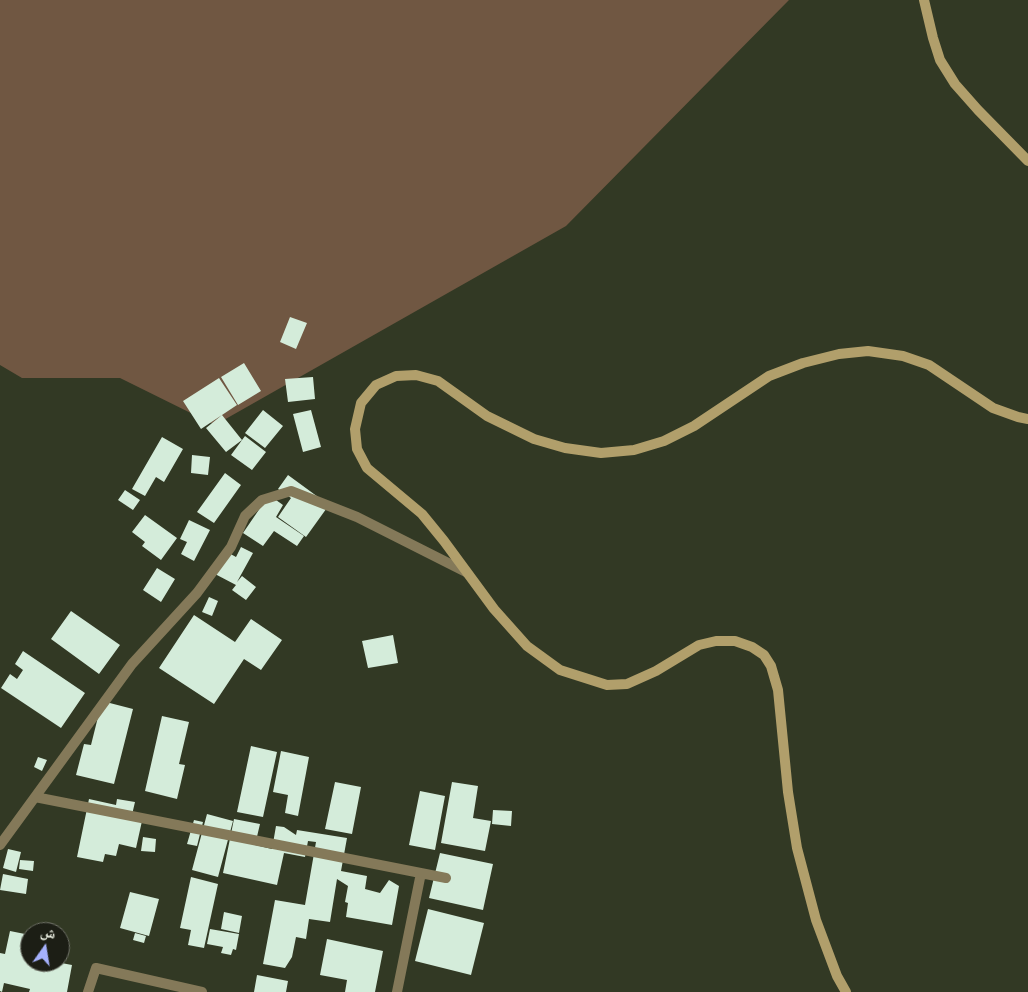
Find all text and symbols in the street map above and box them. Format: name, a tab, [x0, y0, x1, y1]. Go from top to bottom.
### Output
north arrow	[20, 922, 70, 972]
text: ش	[39, 922, 58, 944]

